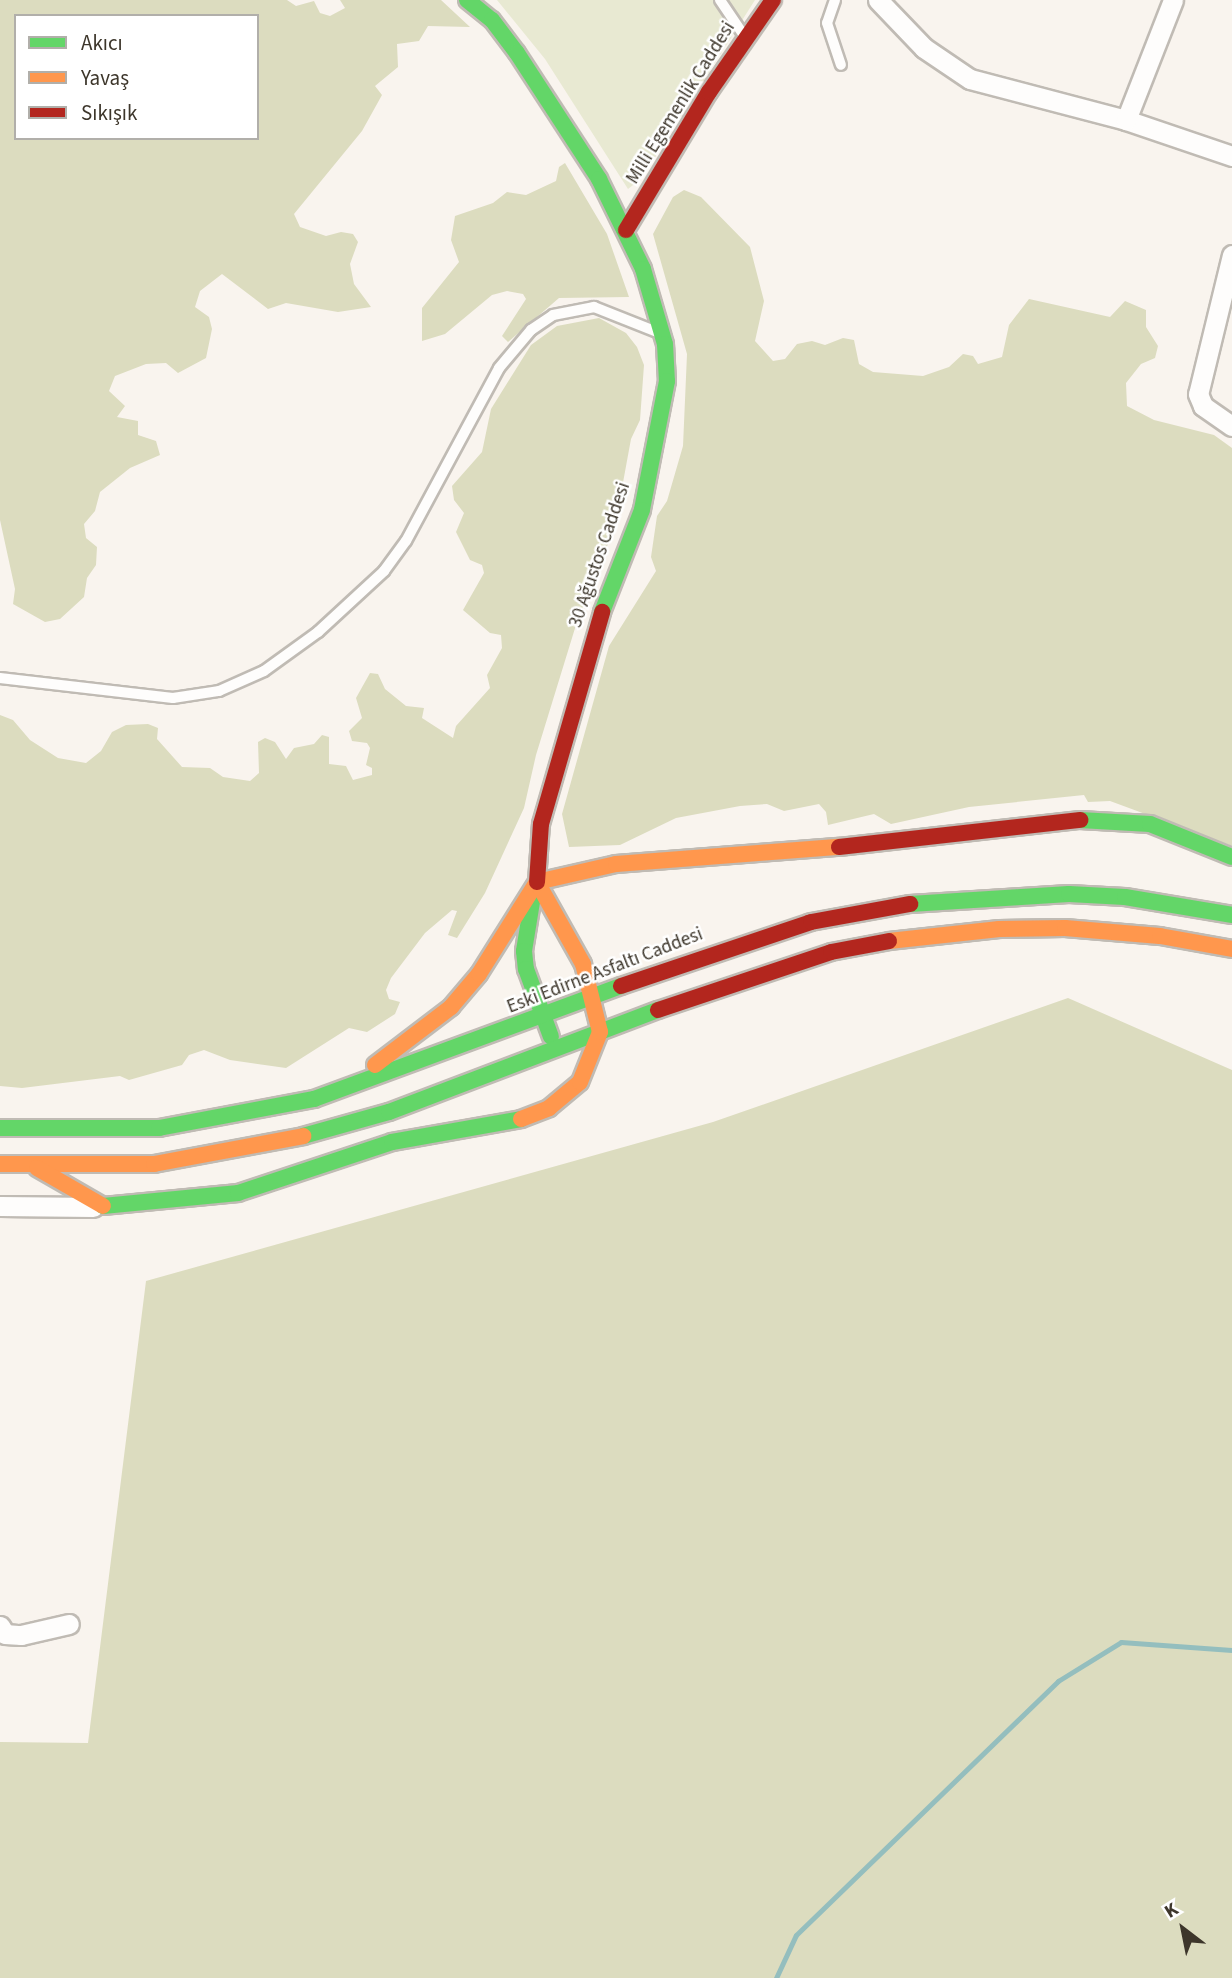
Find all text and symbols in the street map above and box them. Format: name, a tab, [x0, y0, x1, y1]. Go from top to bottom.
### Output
legend	[14, 14, 259, 140]
street label: Milli Egemenlik Caddesi	[622, 18, 740, 188]
text: Akıcı	[81, 28, 123, 58]
text: Yavaş	[81, 63, 129, 93]
text: Sıkışık	[81, 98, 137, 128]
street label: 30 Ağustos Caddesi	[564, 479, 636, 631]
street label: Eski Edirne Asfaltı Caddesi	[504, 923, 706, 1019]
north arrow	[1148, 1894, 1218, 1964]
text: K	[1159, 1896, 1184, 1925]

